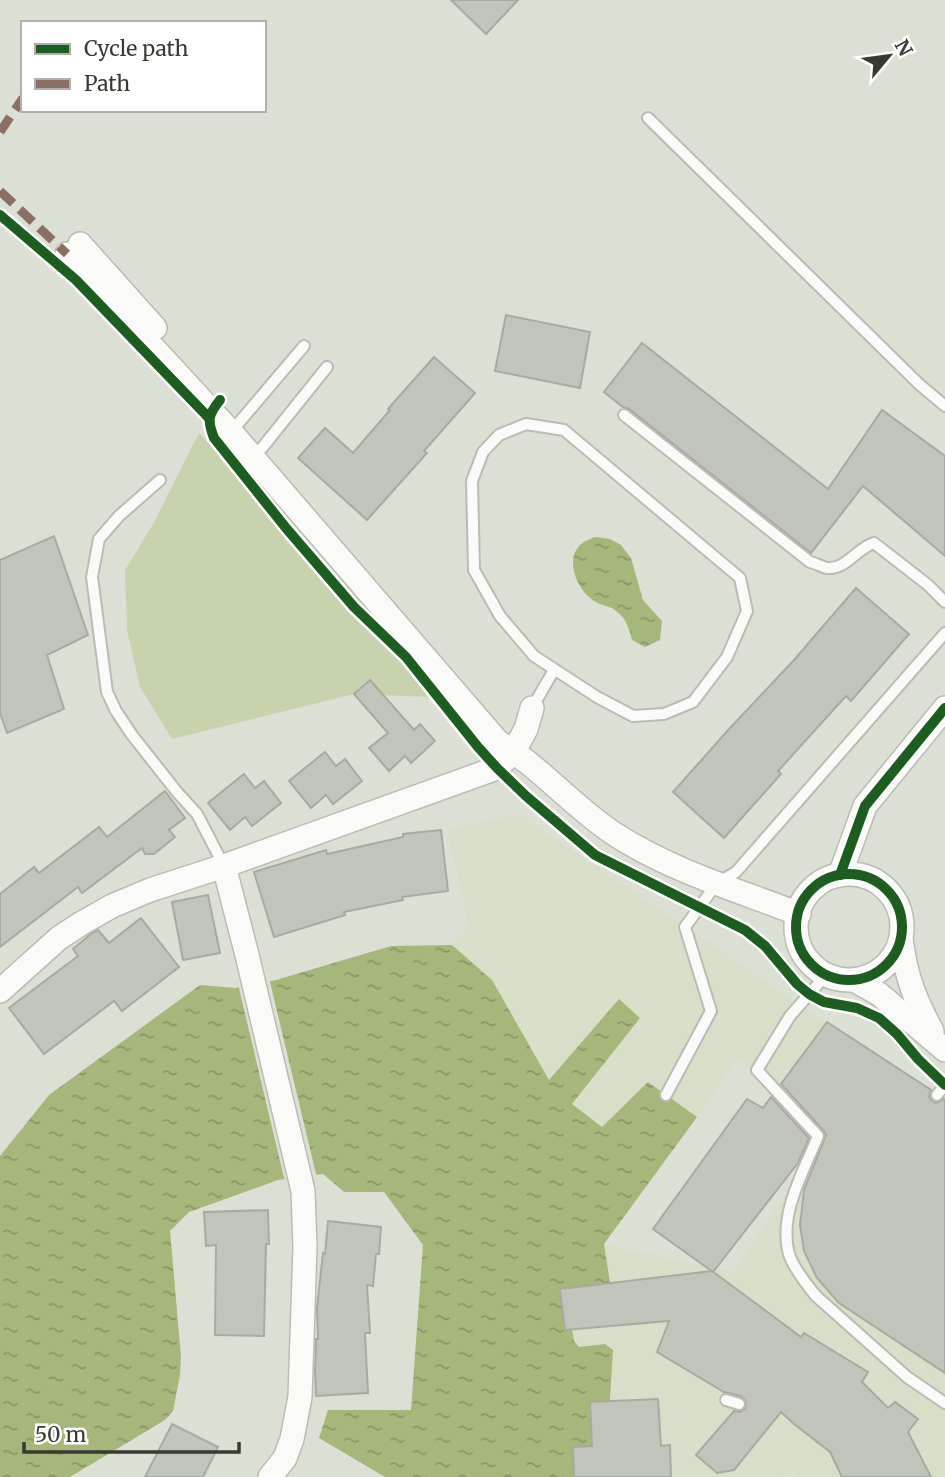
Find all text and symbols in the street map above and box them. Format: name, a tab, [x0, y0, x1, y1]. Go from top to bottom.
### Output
legend	[21, 21, 266, 112]
north arrow	[854, 21, 924, 91]
text: Cycle path	[84, 35, 188, 62]
text: N	[890, 35, 918, 60]
text: Path	[84, 70, 130, 97]
scale bar	[24, 1410, 240, 1454]
text: 50 m	[35, 1421, 86, 1448]

